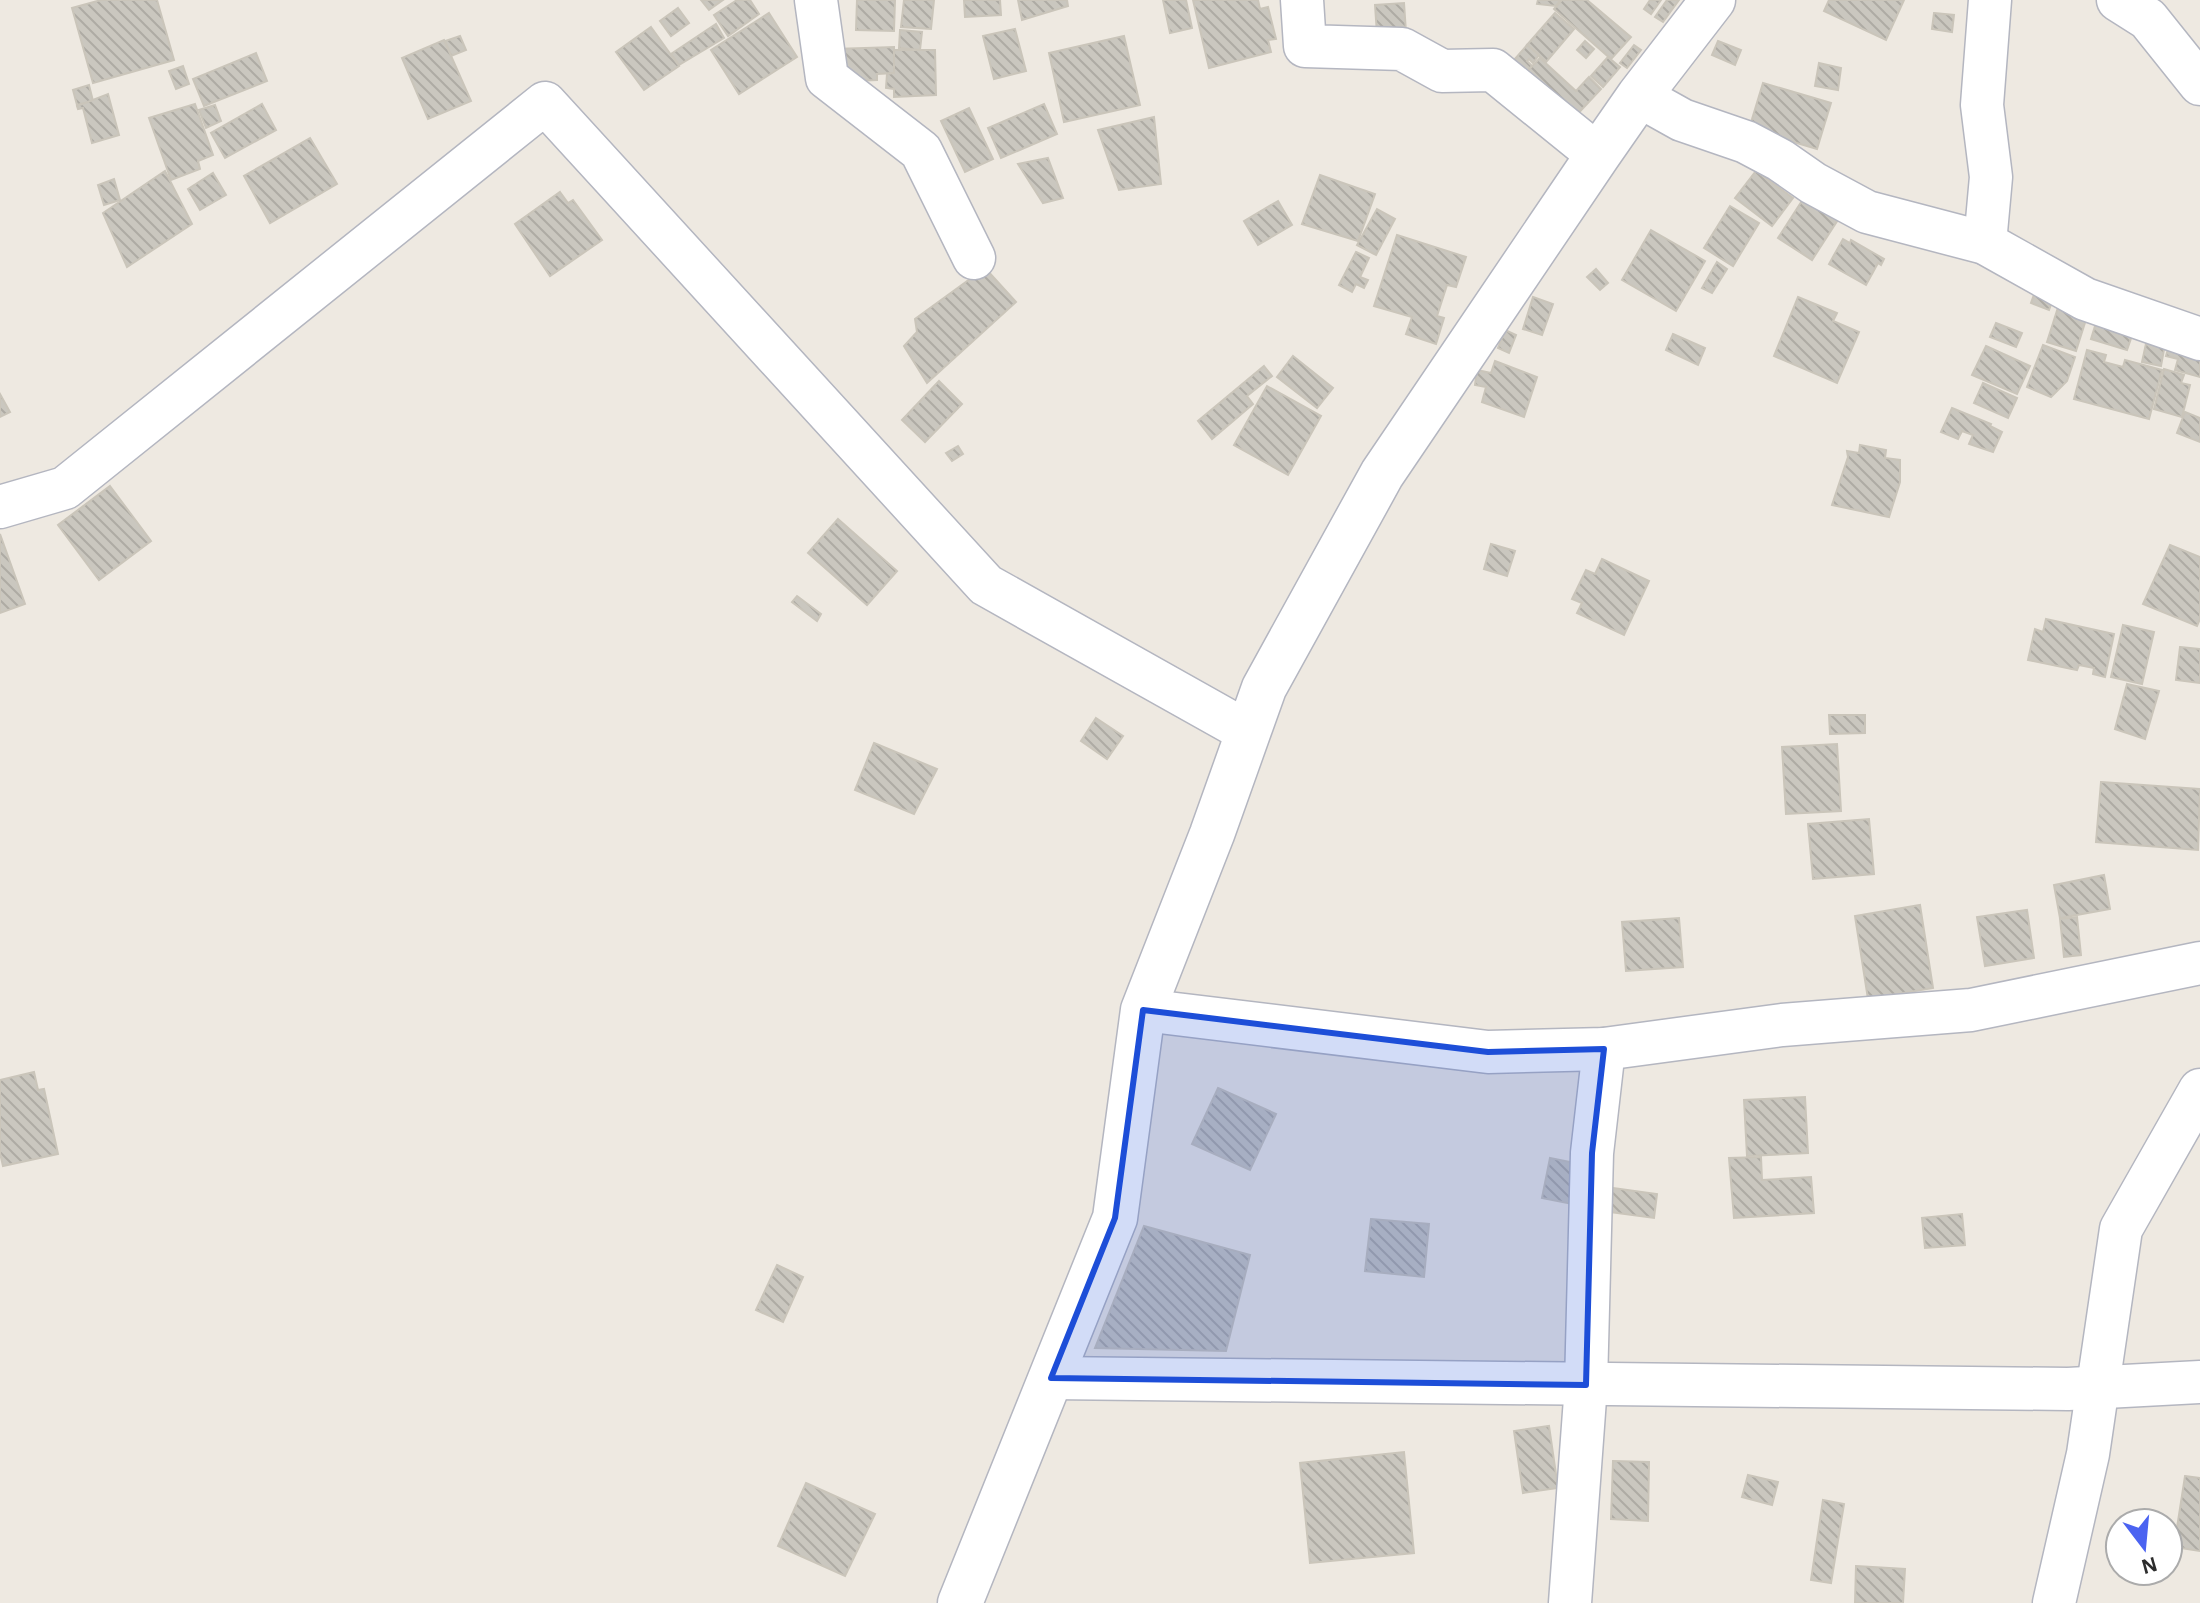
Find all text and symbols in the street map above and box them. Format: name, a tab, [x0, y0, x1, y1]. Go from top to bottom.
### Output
north arrow	[2104, 1507, 2184, 1587]
text: N	[2139, 1553, 2160, 1578]

